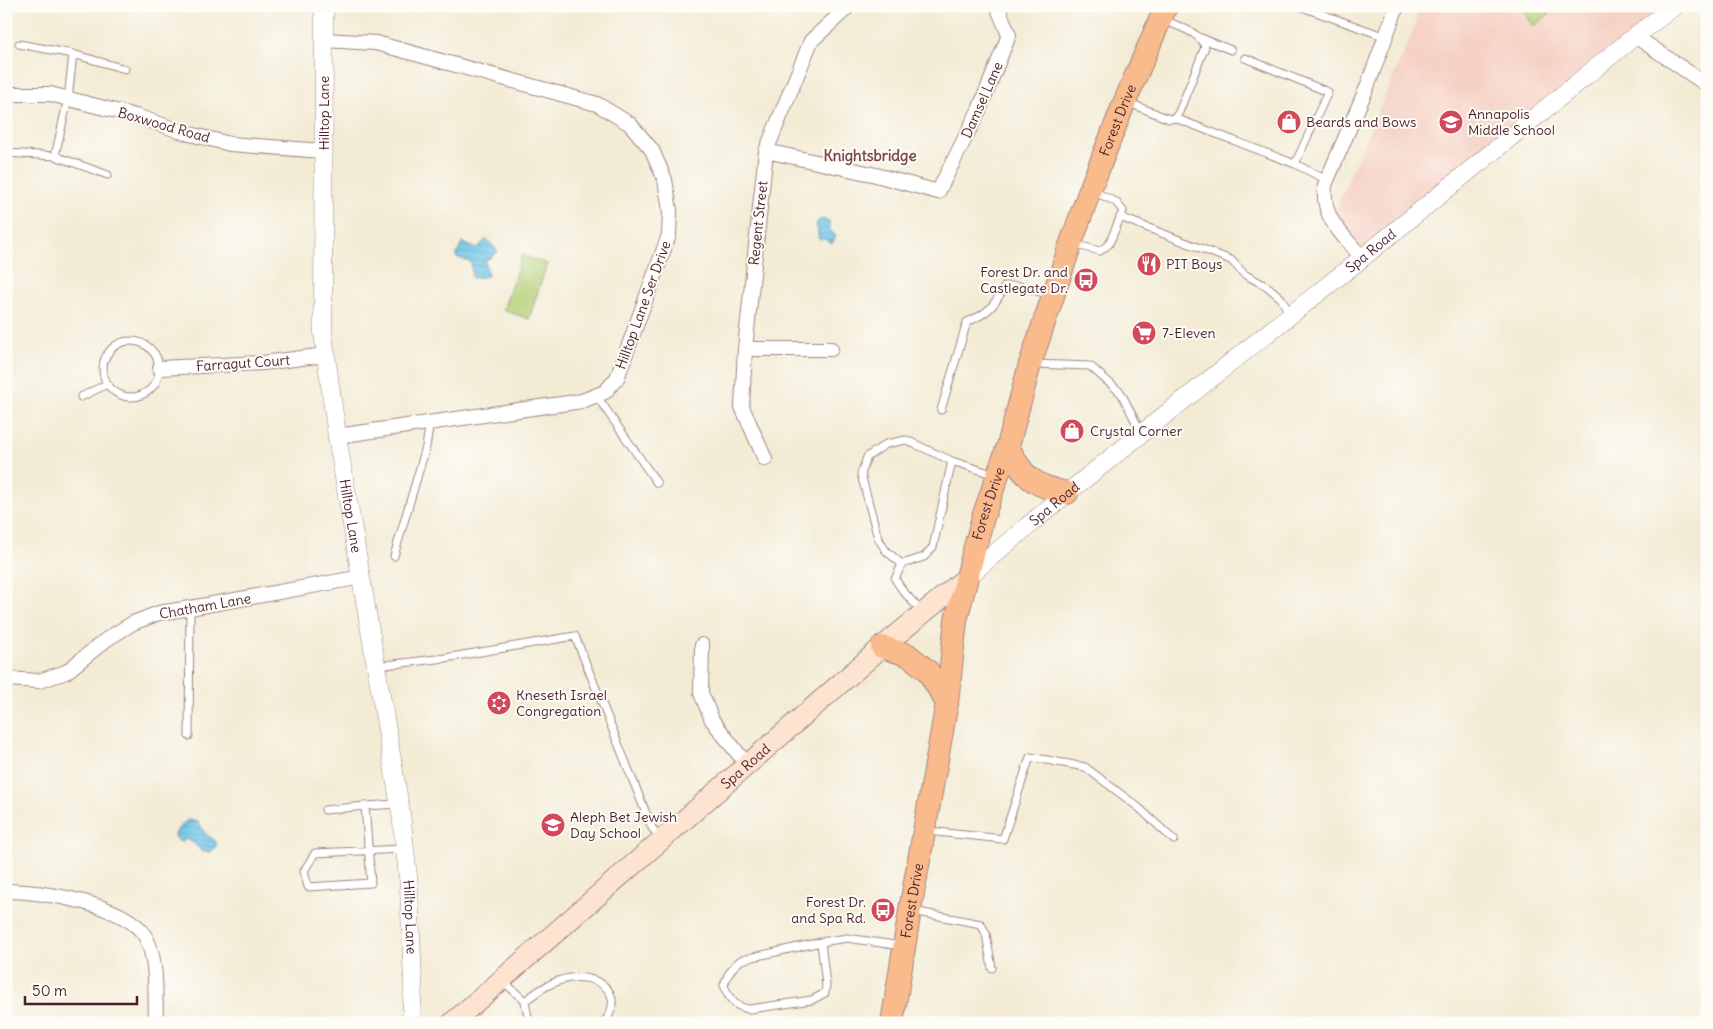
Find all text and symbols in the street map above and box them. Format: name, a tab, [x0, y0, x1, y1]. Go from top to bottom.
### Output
street label: Damsel Lane	[957, 59, 1007, 141]
street label: Hilltop Lane	[315, 76, 333, 150]
street label: Forest Drive	[1095, 82, 1140, 159]
street label: Boxwood Road	[116, 103, 212, 147]
place label: Annapolis Middle School	[1468, 105, 1555, 139]
shop icon: Beards and Bows	[1276, 109, 1302, 135]
school or university icon: Annapolis Middle School	[1438, 109, 1464, 135]
place label: Beards and Bows	[1306, 113, 1416, 131]
district label: Knightsbridge	[823, 146, 917, 166]
street label: Regent Street	[745, 180, 771, 266]
street label: Spa Road	[1342, 225, 1400, 277]
street label: Hilltop Lane Ser Drive	[611, 238, 675, 372]
restaurant icon: PIT Boys	[1136, 251, 1162, 277]
place label: PIT Boys	[1166, 255, 1222, 273]
place label: Forest Dr. and Castlegate Dr.	[980, 263, 1068, 297]
bus stop icon: Forest Dr. and Castlegate Dr.	[1073, 267, 1099, 293]
supermarket icon: 7-Eleven	[1131, 320, 1157, 346]
place label: 7-Eleven	[1162, 324, 1216, 342]
street label: Farragut Court	[195, 351, 291, 375]
shop icon: Crystal Corner	[1059, 418, 1085, 444]
place label: Crystal Corner	[1090, 422, 1183, 440]
street label: Forest Drive	[968, 465, 1009, 542]
street label: Hilltop Lane	[335, 478, 366, 554]
street label: Spa Road	[1026, 478, 1083, 530]
street label: Chatham Lane	[158, 589, 252, 623]
place label: Kneseth Israel Congregation	[516, 686, 607, 720]
synagogue icon: Kneseth Israel Congregation	[486, 690, 512, 716]
street label: Spa Road	[717, 740, 774, 793]
place label: Aleph Bet Jewish Day School	[570, 808, 677, 842]
school or university icon: Aleph Bet Jewish Day School	[540, 812, 566, 838]
street label: Forest Drive	[897, 862, 927, 939]
street label: Hilltop Lane	[399, 879, 421, 955]
place label: Forest Dr. and Spa Rd.	[791, 893, 866, 927]
bus stop icon: Forest Dr. and Spa Rd.	[870, 897, 896, 923]
scale bar	[25, 974, 138, 1006]
text: 50 m	[32, 981, 67, 1000]

